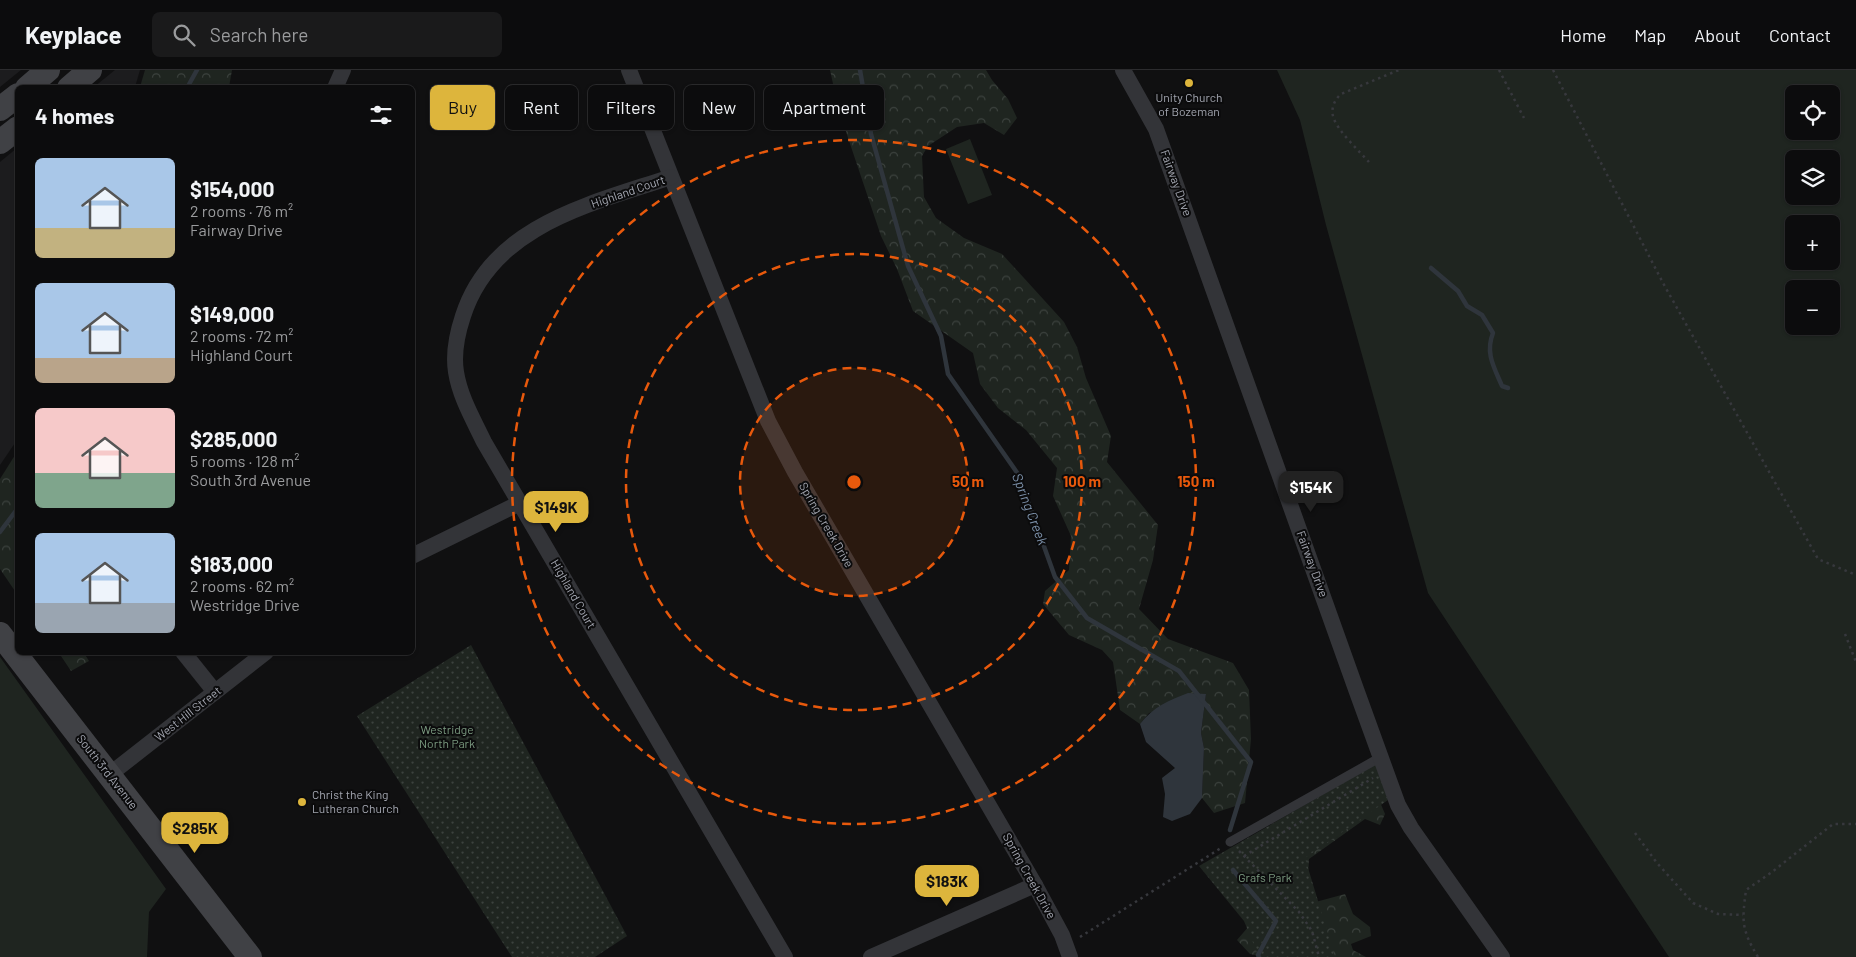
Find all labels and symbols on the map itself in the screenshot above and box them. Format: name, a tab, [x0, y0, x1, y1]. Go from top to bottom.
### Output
marker: Unity Church of Bozeman	[1183, 77, 1195, 89]
place label: Unity Church of Bozeman	[1156, 90, 1222, 118]
street label: Fairway Drive	[1158, 148, 1195, 218]
street label: Highland Court	[589, 172, 666, 210]
pin: $154K	[1276, 470, 1346, 513]
water label: Spring Creek	[1009, 471, 1052, 547]
text: 50 m	[952, 472, 984, 490]
text: 100 m	[1063, 472, 1101, 490]
text: 150 m	[1177, 472, 1215, 490]
centre of rings	[845, 473, 863, 491]
street label: Spring Creek Drive	[797, 479, 857, 570]
pin: $149K	[521, 490, 591, 533]
street label: Fairway Drive	[1294, 529, 1331, 599]
street label: Highland Court	[549, 557, 599, 630]
street label: West Hill Street	[151, 683, 223, 743]
park label: Westridge North Park	[419, 722, 475, 750]
street label: South 3rd Avenue	[74, 731, 141, 811]
place label: Christ the King Lutheran Church	[312, 787, 399, 815]
marker: Christ the King Lutheran Church	[296, 796, 308, 808]
pin: $285K	[160, 812, 230, 854]
street label: Spring Creek Drive	[1001, 830, 1059, 921]
pin: $183K	[912, 864, 982, 907]
park label: Grafs Park	[1238, 870, 1292, 884]

